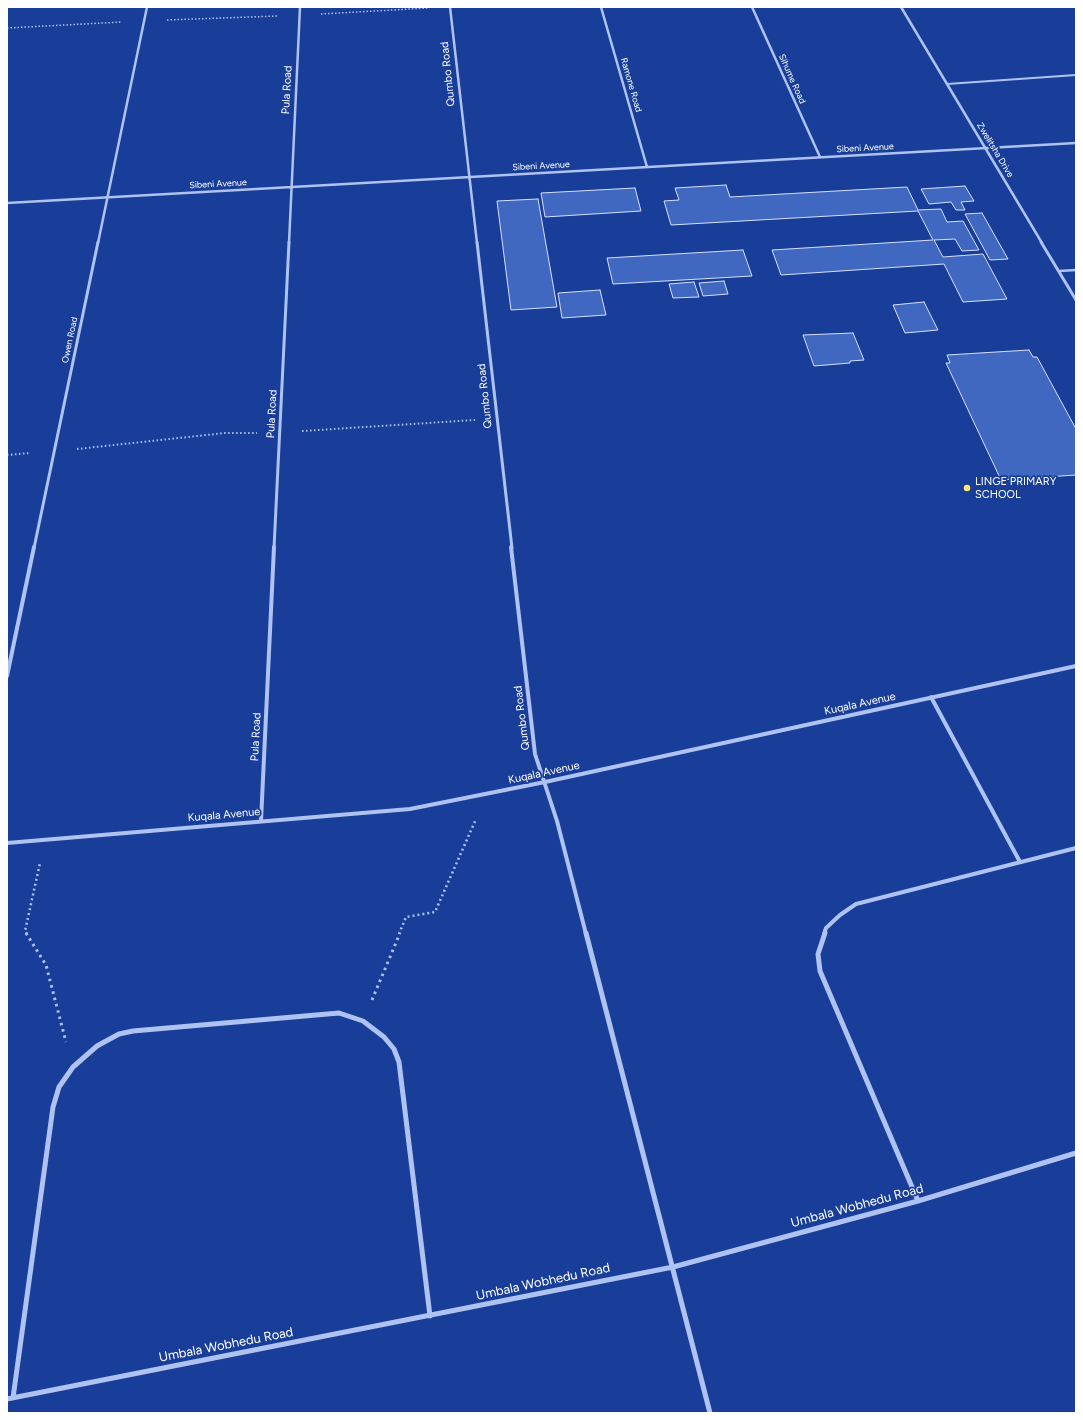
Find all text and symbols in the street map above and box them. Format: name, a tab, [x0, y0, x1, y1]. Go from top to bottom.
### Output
street label: Qumbo Road	[438, 41, 458, 107]
street label: Sihume Road	[776, 53, 808, 105]
street label: Ramone Road	[618, 57, 644, 113]
street label: Pula Road	[279, 65, 295, 115]
street label: Zwelitsha Drive	[974, 121, 1016, 179]
street label: Sibeni Avenue	[836, 141, 894, 155]
street label: Sibeni Avenue	[512, 159, 570, 173]
street label: Sibeni Avenue	[189, 177, 247, 191]
street label: Owen Road	[60, 316, 80, 364]
street label: Qumbo Road	[475, 363, 495, 429]
street label: Pula Road	[264, 389, 280, 439]
place label: LINGE PRIMARY SCHOOL	[975, 475, 1056, 501]
marker: LINGE PRIMARY SCHOOL	[962, 483, 972, 493]
street label: Qumbo Road	[511, 685, 533, 751]
street label: Kuqala Avenue	[823, 690, 897, 718]
street label: Pula Road	[248, 712, 264, 762]
street label: Kuqala Avenue	[507, 759, 581, 787]
street label: Kuqala Avenue	[187, 805, 261, 825]
street label: Umbala Wobhedu Road	[789, 1181, 925, 1231]
street label: Umbala Wobhedu Road	[475, 1260, 611, 1304]
street label: Umbala Wobhedu Road	[157, 1324, 295, 1366]

